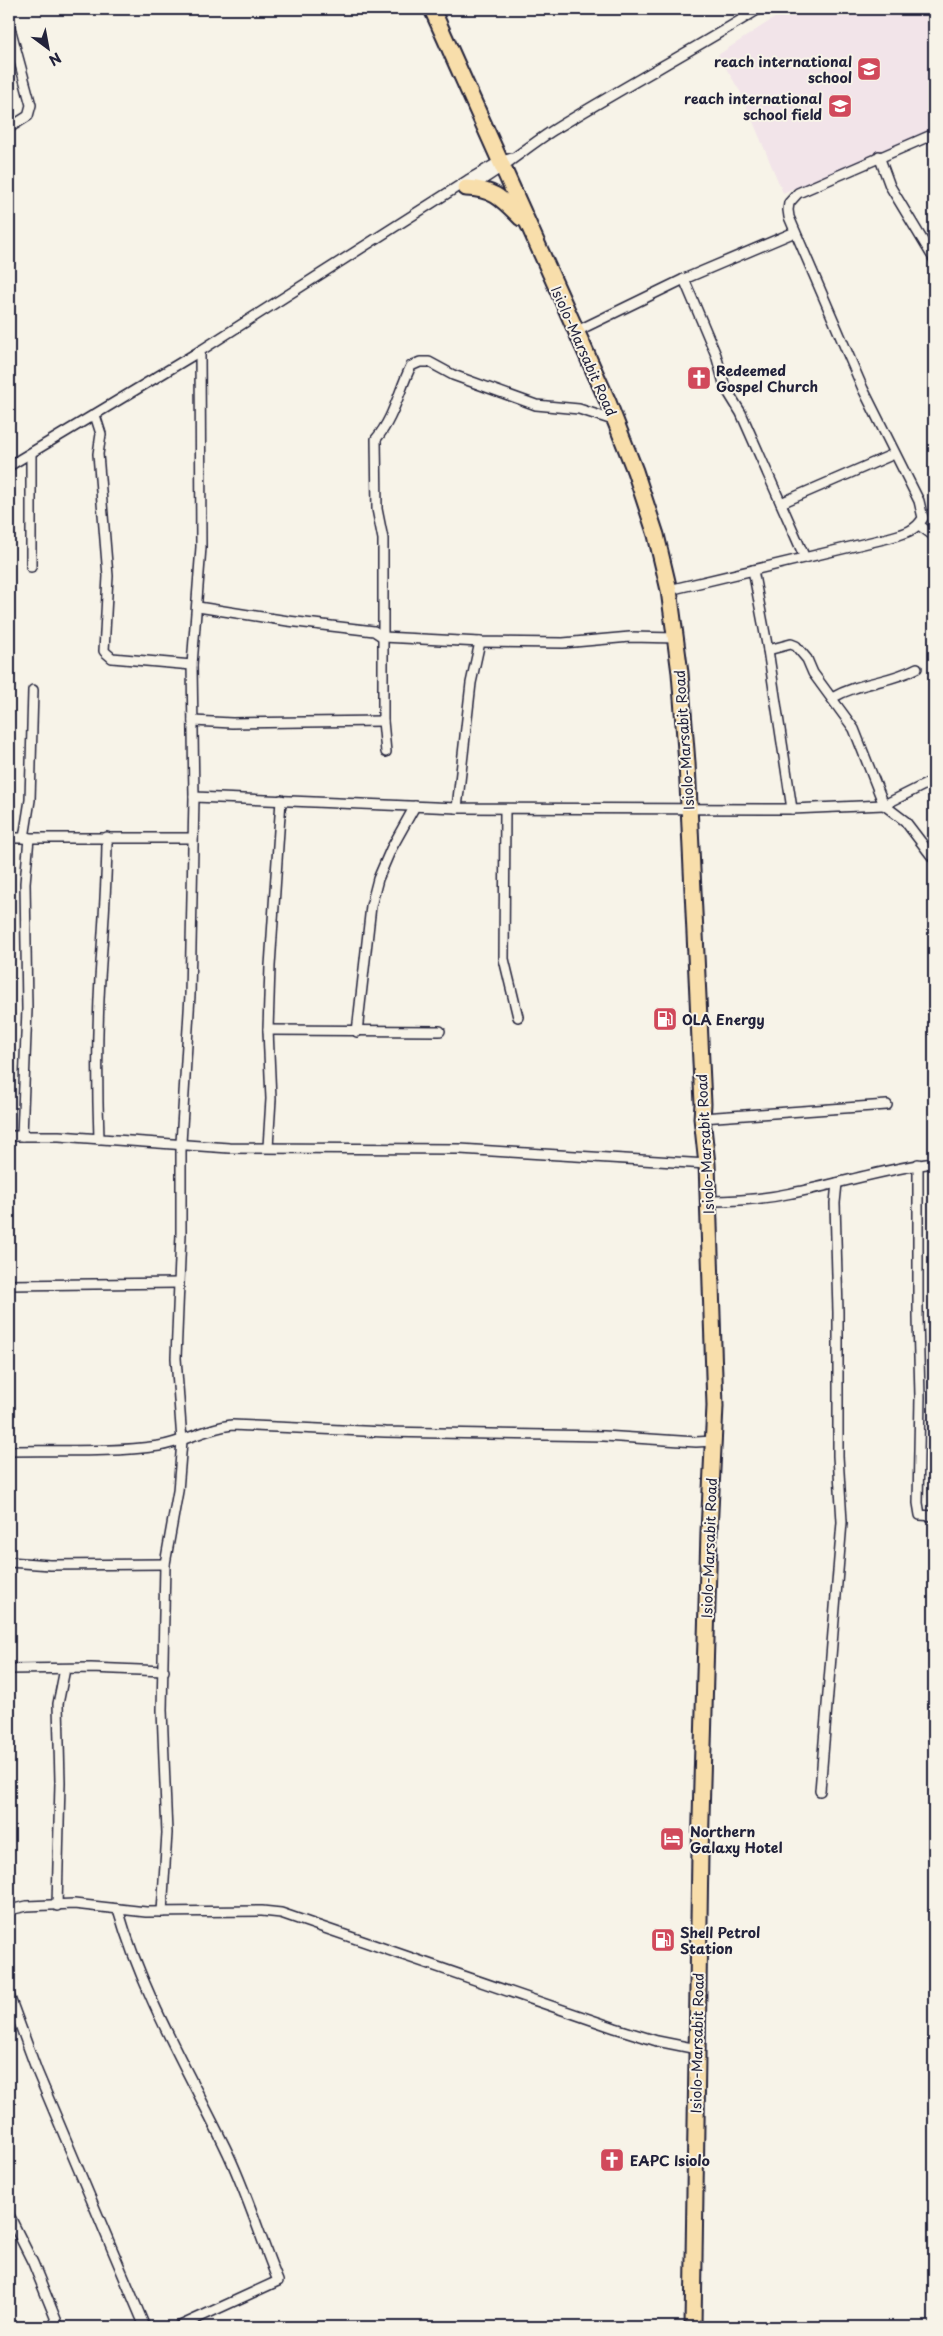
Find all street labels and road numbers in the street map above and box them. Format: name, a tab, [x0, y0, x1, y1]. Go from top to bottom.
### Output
street label: Isiolo-Marsabit Road	[546, 282, 622, 420]
street label: Isiolo-Marsabit Road	[669, 669, 699, 811]
street label: Isiolo-Marsabit Road	[691, 1073, 719, 1215]
street label: Isiolo-Marsabit Road	[696, 1477, 722, 1619]
street label: Isiolo-Marsabit Road	[685, 1973, 709, 2113]

